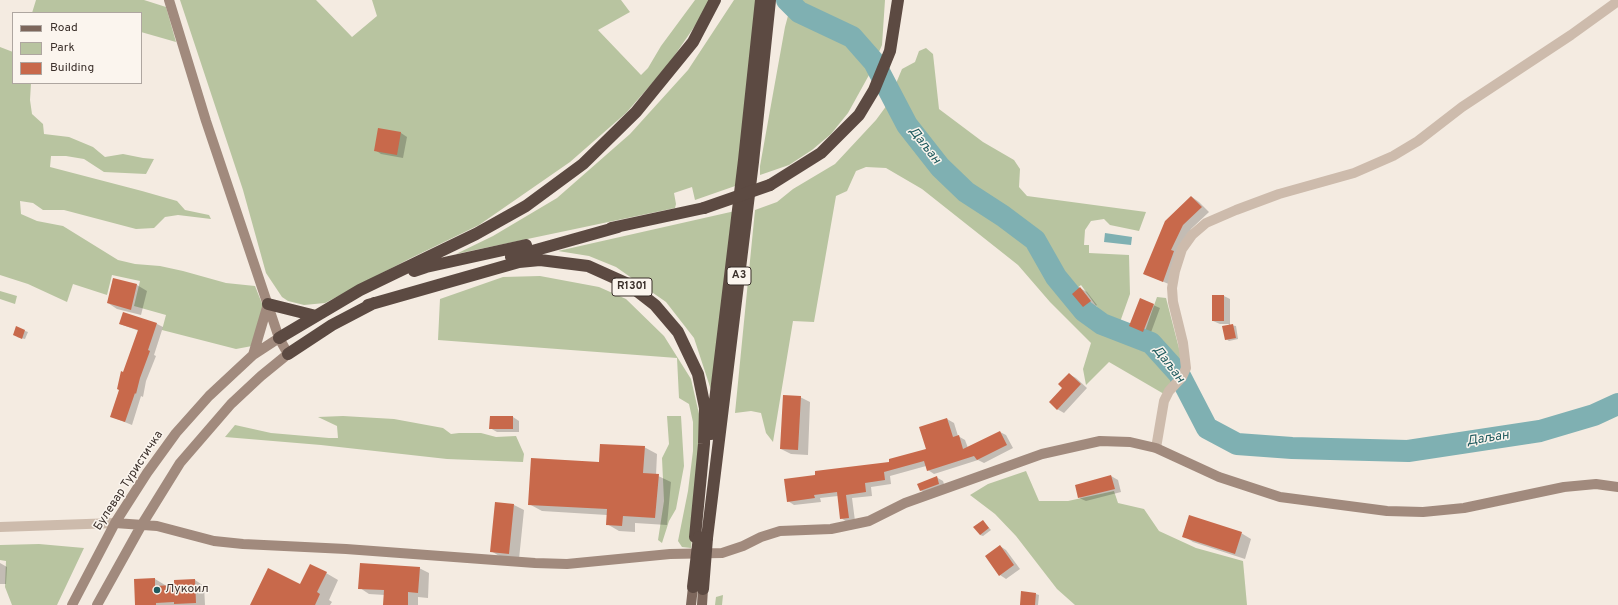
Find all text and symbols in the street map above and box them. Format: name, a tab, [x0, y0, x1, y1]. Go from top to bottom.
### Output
legend	[12, 12, 142, 84]
text: Road	[50, 20, 78, 36]
text: Park	[50, 40, 75, 56]
text: Building	[50, 60, 94, 76]
water label: Даљан	[905, 124, 943, 168]
road number: A3	[727, 267, 751, 285]
road number: R1301	[612, 278, 652, 296]
water label: Даљан	[1149, 343, 1187, 387]
street label: Булевар Туристичка	[91, 428, 167, 534]
water label: Даљан	[1466, 428, 1510, 450]
place label: Лукоил	[165, 583, 209, 597]
marker: Лукоил	[152, 585, 162, 595]

